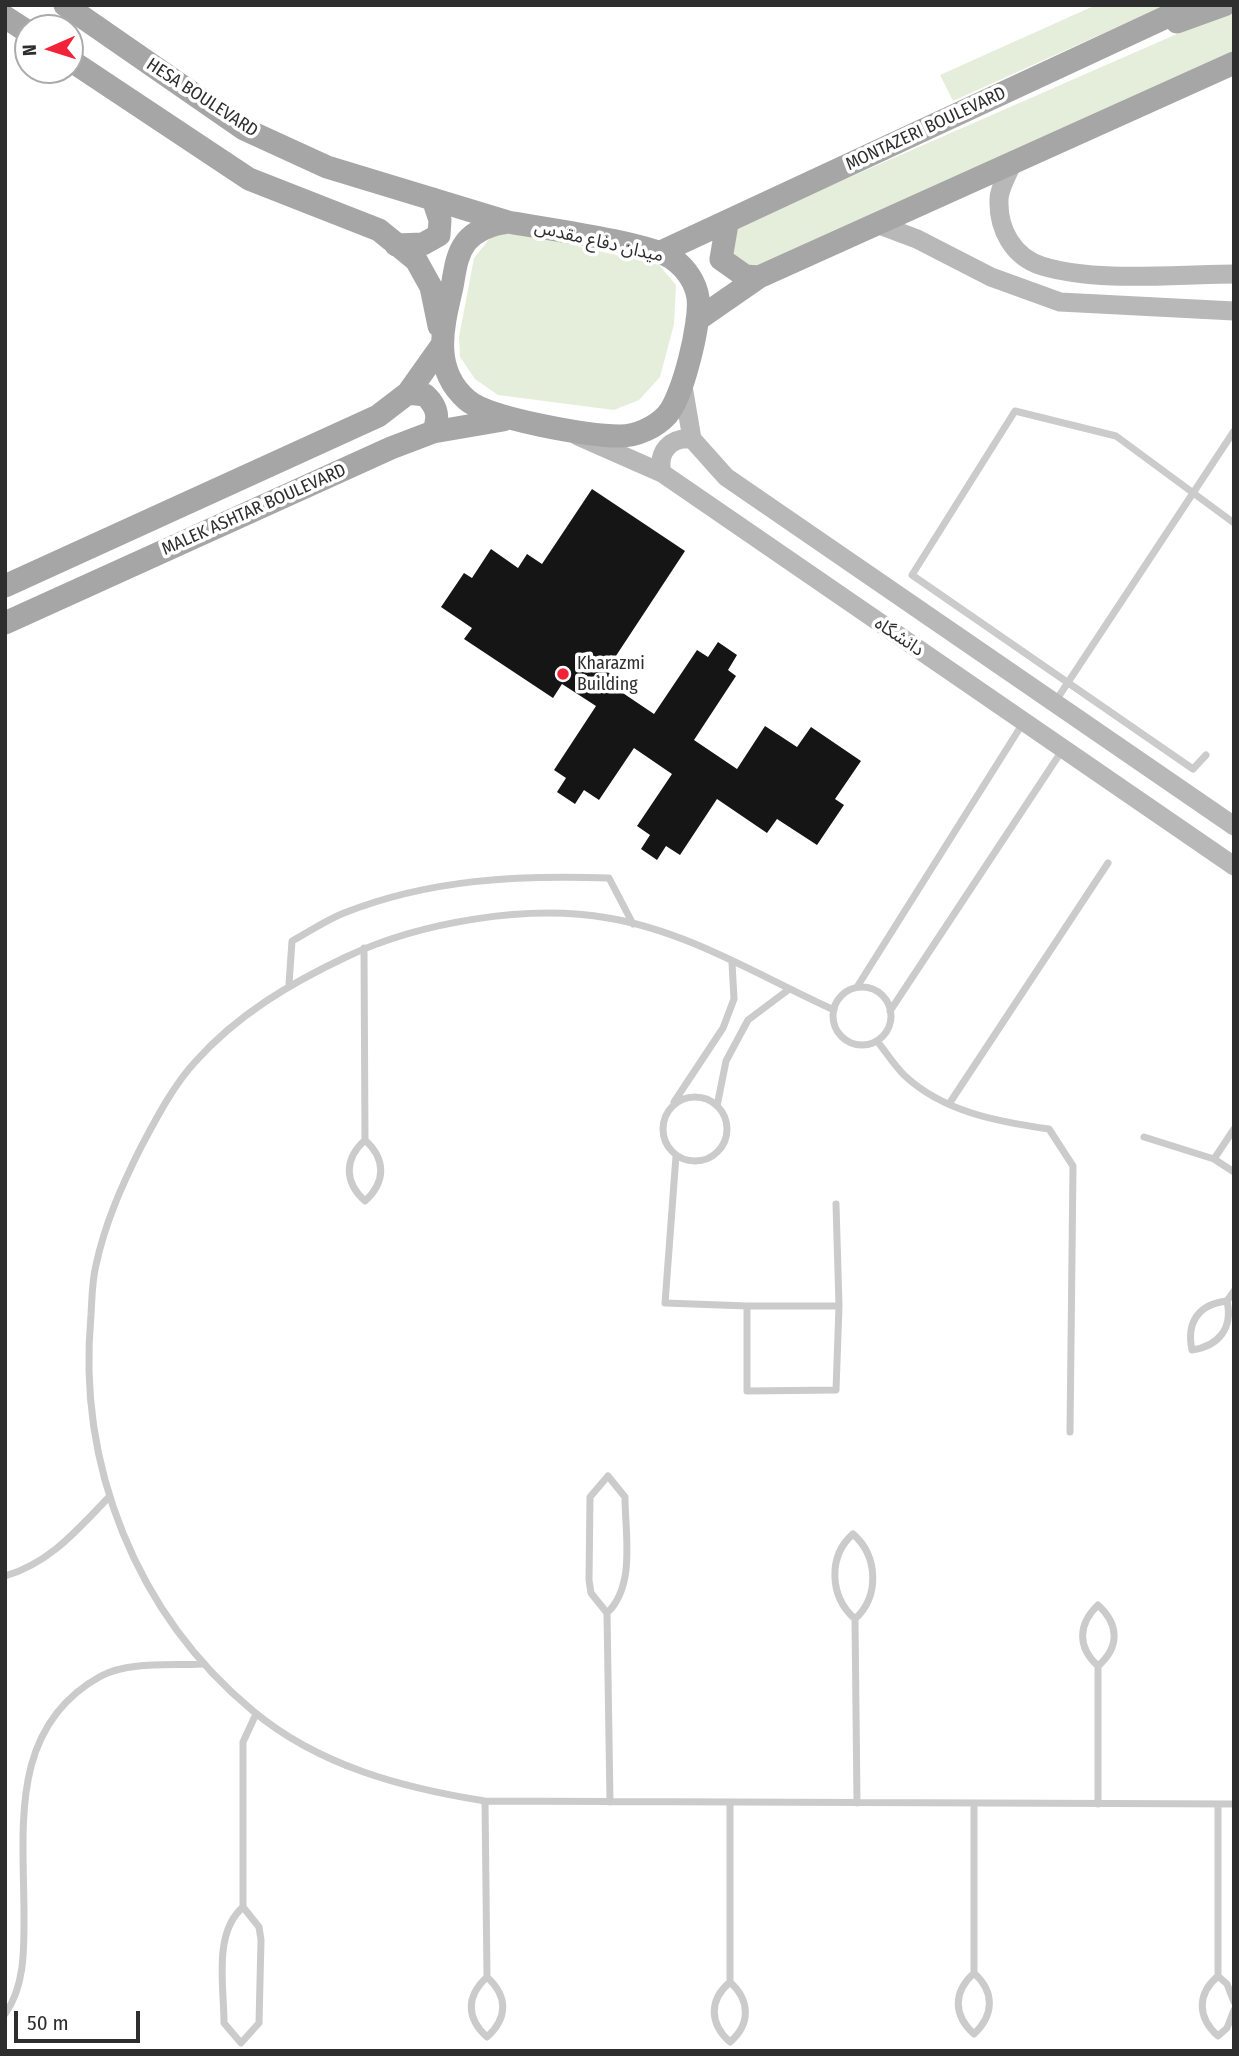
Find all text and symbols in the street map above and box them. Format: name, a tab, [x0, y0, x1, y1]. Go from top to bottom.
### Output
north arrow	[14, 14, 84, 84]
text: N	[18, 44, 41, 56]
street label: HESA BOULEVARD	[142, 54, 262, 142]
street label: MONTAZERI BOULEVARD	[842, 82, 1010, 176]
street label: میدان دفاع مقدس	[533, 217, 665, 267]
street label: MALEK ASHTAR BOULEVARD	[158, 460, 350, 560]
street label: دانشگاه	[870, 613, 928, 661]
place label: Kharazmi Building	[577, 653, 645, 696]
marker: Kharazmi Building	[555, 666, 571, 682]
scale bar	[18, 1996, 144, 2040]
text: 50 m	[27, 2010, 69, 2036]

